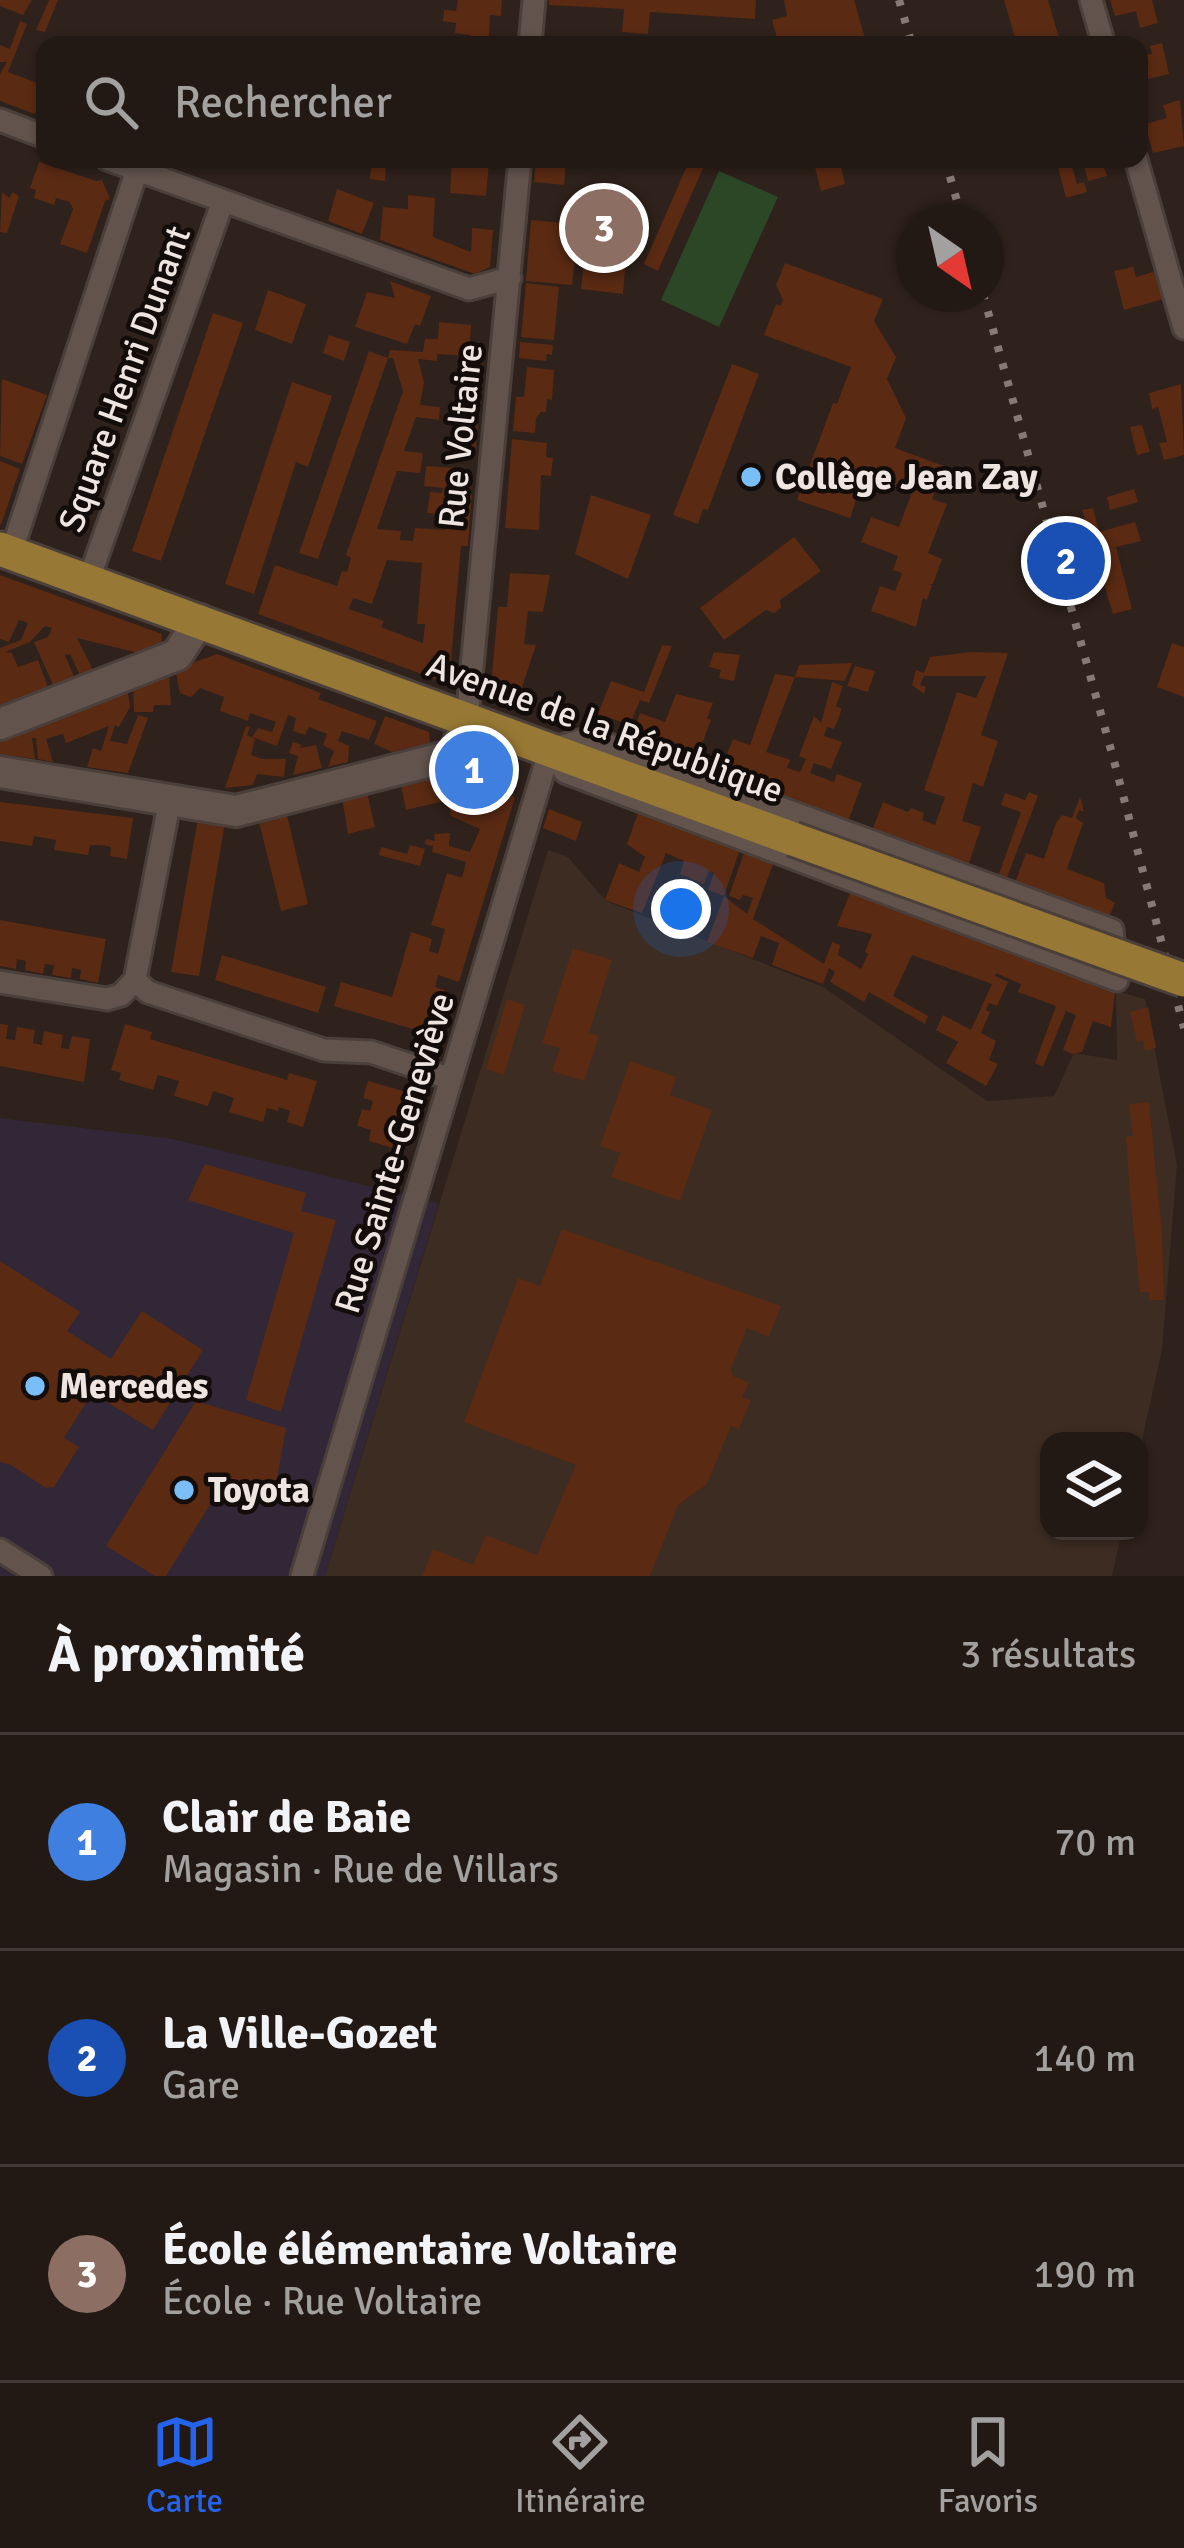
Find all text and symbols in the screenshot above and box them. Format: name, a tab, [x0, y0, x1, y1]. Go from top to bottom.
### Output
search box	[36, 36, 1148, 168]
icon: search	[78, 69, 144, 135]
text: Rechercher	[174, 75, 392, 130]
pin: 3	[565, 183, 643, 273]
north arrow	[896, 204, 1004, 312]
street label: Square Henri Dunant	[49, 220, 201, 538]
street label: Rue Voltaire	[429, 342, 493, 530]
place label: Collège Jean Zay	[775, 455, 1038, 500]
marker: Collège Jean Zay	[738, 464, 764, 490]
pin: 2	[1027, 516, 1105, 606]
street label: Avenue de la République	[421, 643, 789, 813]
pin: 1	[435, 725, 513, 815]
your location	[651, 879, 711, 939]
street label: Rue Sainte-Geneviève	[325, 987, 465, 1319]
place label: Mercedes	[59, 1364, 209, 1409]
marker: Mercedes	[22, 1373, 48, 1399]
map controls	[1040, 1432, 1148, 1540]
button: layers	[1040, 1432, 1148, 1540]
place label: Toyota	[208, 1468, 310, 1513]
marker: Toyota	[171, 1477, 197, 1503]
text: À proximité	[48, 1623, 305, 1686]
text: 3 résultats	[960, 1630, 1136, 1678]
text: Clair de Baie	[162, 1790, 411, 1845]
text: 1	[76, 1818, 98, 1866]
text: 70 m	[1054, 1818, 1136, 1866]
text: Magasin · Rue de Villars	[162, 1845, 559, 1893]
text: La Ville-Gozet	[162, 2006, 437, 2061]
text: 2	[76, 2034, 98, 2082]
text: 140 m	[1033, 2034, 1136, 2082]
text: Gare	[162, 2061, 240, 2109]
text: École élémentaire Voltaire	[162, 2222, 678, 2277]
text: 3	[76, 2250, 98, 2298]
text: 190 m	[1033, 2250, 1136, 2298]
text: École · Rue Voltaire	[162, 2277, 482, 2325]
tab: Carte	[146, 2409, 223, 2522]
tab: Itinéraire	[515, 2409, 646, 2522]
tab: Favoris	[938, 2409, 1038, 2522]

